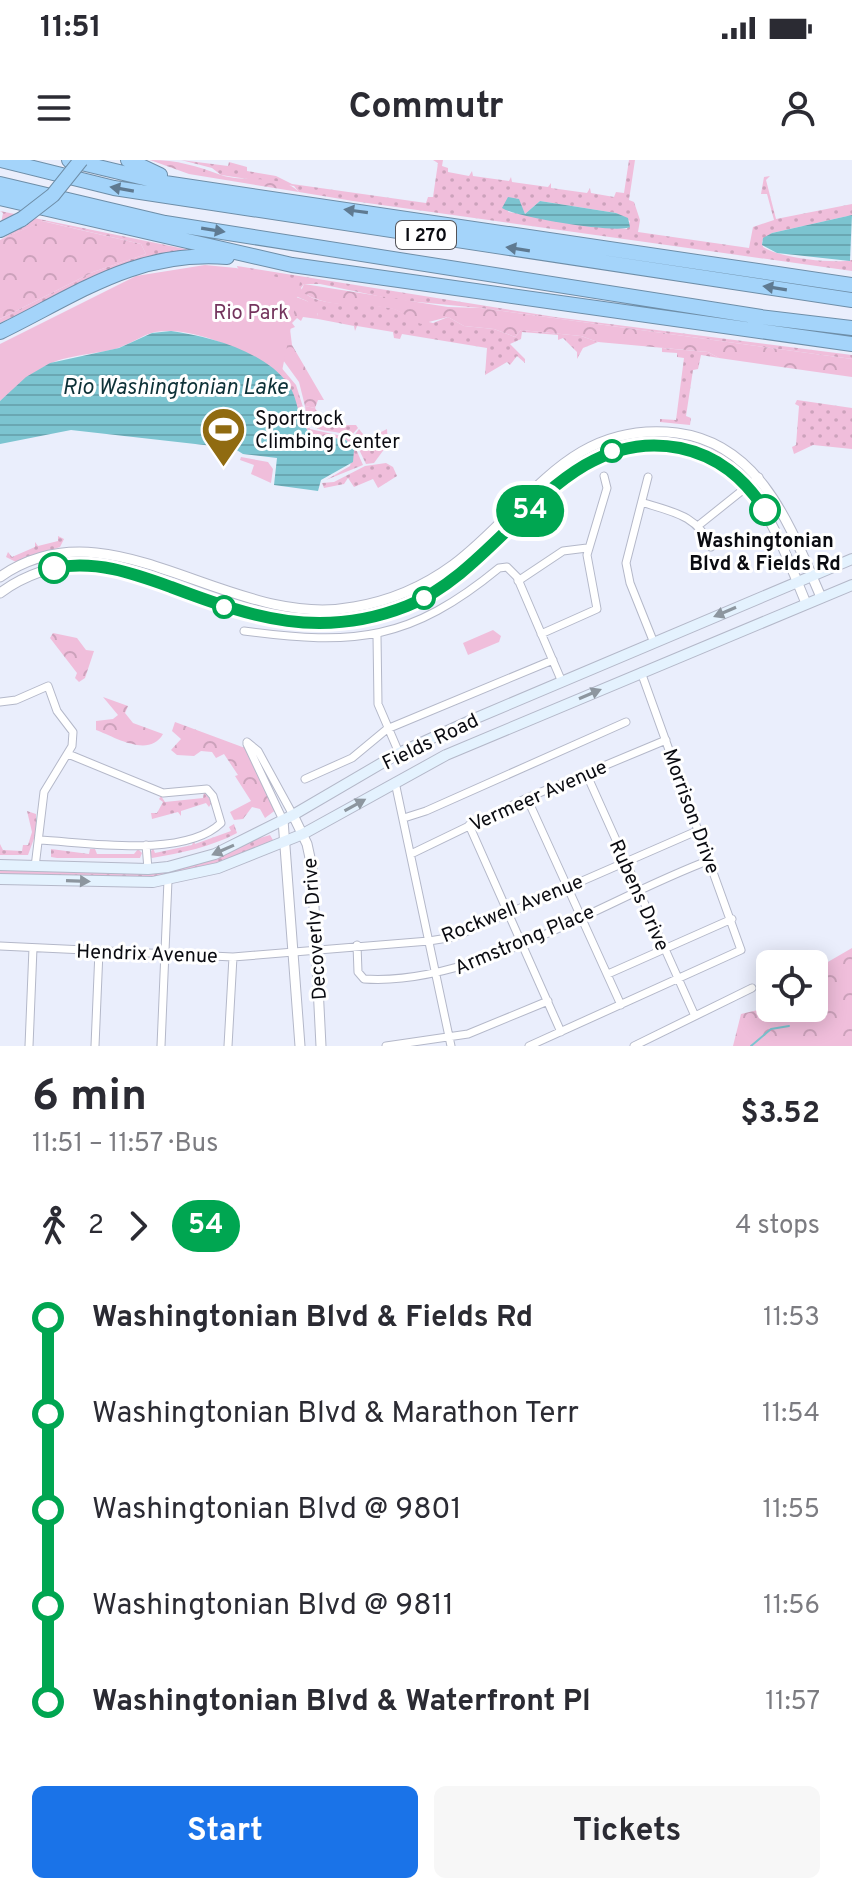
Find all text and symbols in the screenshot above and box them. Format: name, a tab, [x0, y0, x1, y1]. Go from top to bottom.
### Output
text: 11:51	[40, 10, 102, 47]
text: Commutr	[348, 85, 504, 131]
icon: menu	[32, 86, 76, 130]
icon: person	[776, 86, 820, 130]
one-way arrow	[110, 182, 135, 195]
one-way arrow	[343, 204, 368, 217]
road number: I 270	[396, 221, 456, 249]
one-way arrow	[201, 224, 226, 237]
one-way arrow	[505, 242, 530, 255]
one-way arrow	[762, 281, 787, 294]
park label: Rio Park	[213, 301, 289, 327]
water label: Rio Washingtonian Lake	[62, 375, 288, 402]
sports icon: Sportrock Climbing Center	[200, 406, 248, 469]
place label: Sportrock Climbing Center	[255, 407, 400, 456]
unlabelled marker	[601, 440, 623, 462]
line badge: 54	[494, 485, 566, 537]
text: 54	[512, 493, 548, 529]
marker: Washingtonian Blvd & Fields Rd	[750, 495, 780, 525]
place label: Washingtonian Blvd & Fields Rd	[689, 529, 841, 578]
unlabelled marker	[39, 553, 69, 583]
unlabelled marker	[413, 587, 435, 609]
unlabelled marker	[213, 596, 235, 618]
one-way arrow	[713, 606, 737, 619]
one-way arrow	[578, 687, 602, 700]
street label: Fields Road	[378, 708, 483, 777]
street label: Morrison Drive	[655, 746, 725, 878]
street label: Vermeer Avenue	[466, 755, 612, 839]
one-way arrow	[344, 798, 367, 812]
street label: Rubens Drive	[602, 836, 674, 956]
one-way arrow	[211, 843, 235, 856]
street label: Decoverly Drive	[298, 857, 334, 1001]
street label: Rockwell Avenue	[438, 870, 587, 950]
one-way arrow	[66, 875, 91, 888]
street label: Armstrong Place	[451, 900, 599, 982]
street label: Hendrix Avenue	[76, 940, 218, 970]
map controls	[756, 950, 828, 1022]
button: locate	[756, 950, 828, 1022]
text: 6 min	[32, 1070, 147, 1126]
text: $3.52	[741, 1096, 820, 1133]
text: 11:51 – 11:57 · Bus	[32, 1128, 218, 1161]
icon: walk	[32, 1204, 76, 1248]
icon: forward	[116, 1204, 160, 1248]
text: 54	[188, 1208, 224, 1244]
text: 2	[88, 1210, 104, 1243]
text: 4 stops	[735, 1210, 820, 1243]
text: Washingtonian Blvd & Fields Rd	[92, 1300, 533, 1337]
text: 11:53	[763, 1302, 820, 1335]
text: Washingtonian Blvd & Marathon Terr	[92, 1396, 579, 1433]
text: 11:54	[762, 1398, 820, 1431]
text: Washingtonian Blvd @ 9801	[92, 1492, 462, 1529]
text: 11:55	[762, 1494, 820, 1527]
text: Washingtonian Blvd @ 9811	[92, 1588, 454, 1625]
text: 11:56	[763, 1590, 820, 1623]
text: Washingtonian Blvd & Waterfront Pl	[92, 1684, 591, 1721]
text: 11:57	[765, 1686, 820, 1719]
button: Start	[32, 1786, 418, 1878]
button: Tickets	[434, 1786, 820, 1878]

